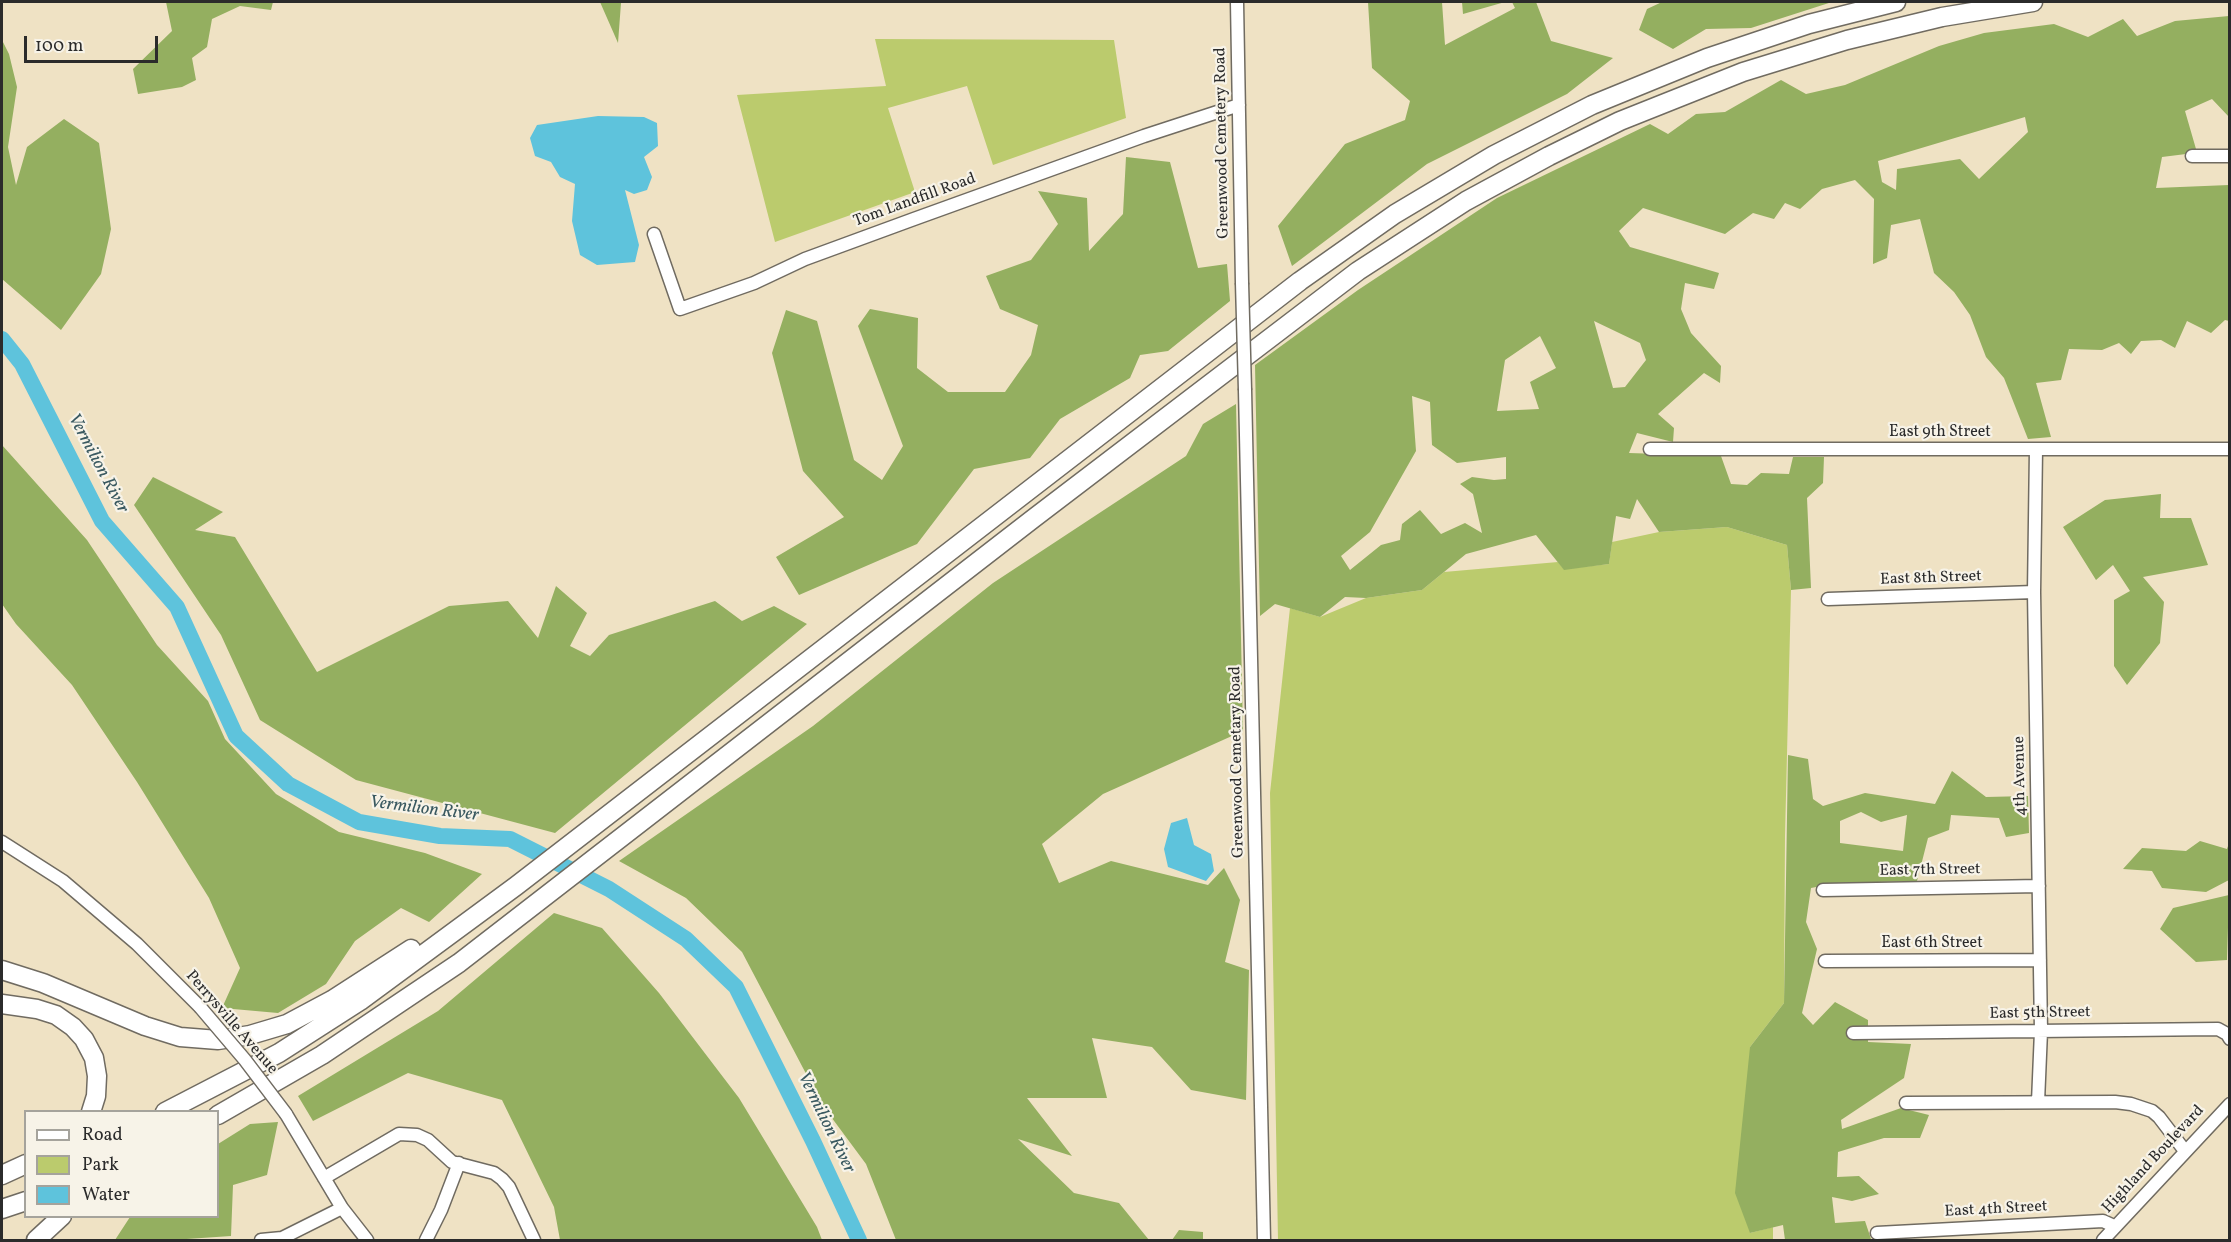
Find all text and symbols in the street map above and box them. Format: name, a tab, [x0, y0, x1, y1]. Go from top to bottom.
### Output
scale bar	[27, 24, 160, 62]
text: 100 m	[35, 34, 84, 59]
street label: Greenwood Cemetery Road	[1212, 47, 1234, 239]
street label: Tom Landfill Road	[851, 170, 979, 232]
water label: Vermilion River	[62, 410, 132, 518]
street label: East 9th Street	[1889, 423, 1991, 443]
street label: East 8th Street	[1880, 568, 1982, 590]
street label: Greenwood Cemetary Road	[1227, 666, 1249, 858]
street label: 4th Avenue	[2011, 736, 2031, 816]
water label: Vermilion River	[368, 793, 480, 827]
street label: East 7th Street	[1879, 861, 1981, 881]
street label: East 6th Street	[1881, 934, 1983, 954]
street label: Perrysville Avenue	[181, 967, 281, 1079]
street label: East 5th Street	[1989, 1004, 2091, 1024]
water label: Vermilion River	[791, 1069, 859, 1177]
street label: Highland Boulevard	[2099, 1102, 2209, 1218]
legend	[24, 1110, 219, 1218]
text: Road	[82, 1123, 123, 1148]
text: Park	[82, 1153, 119, 1178]
text: Water	[82, 1183, 130, 1208]
street label: East 4th Street	[1944, 1198, 2048, 1222]

